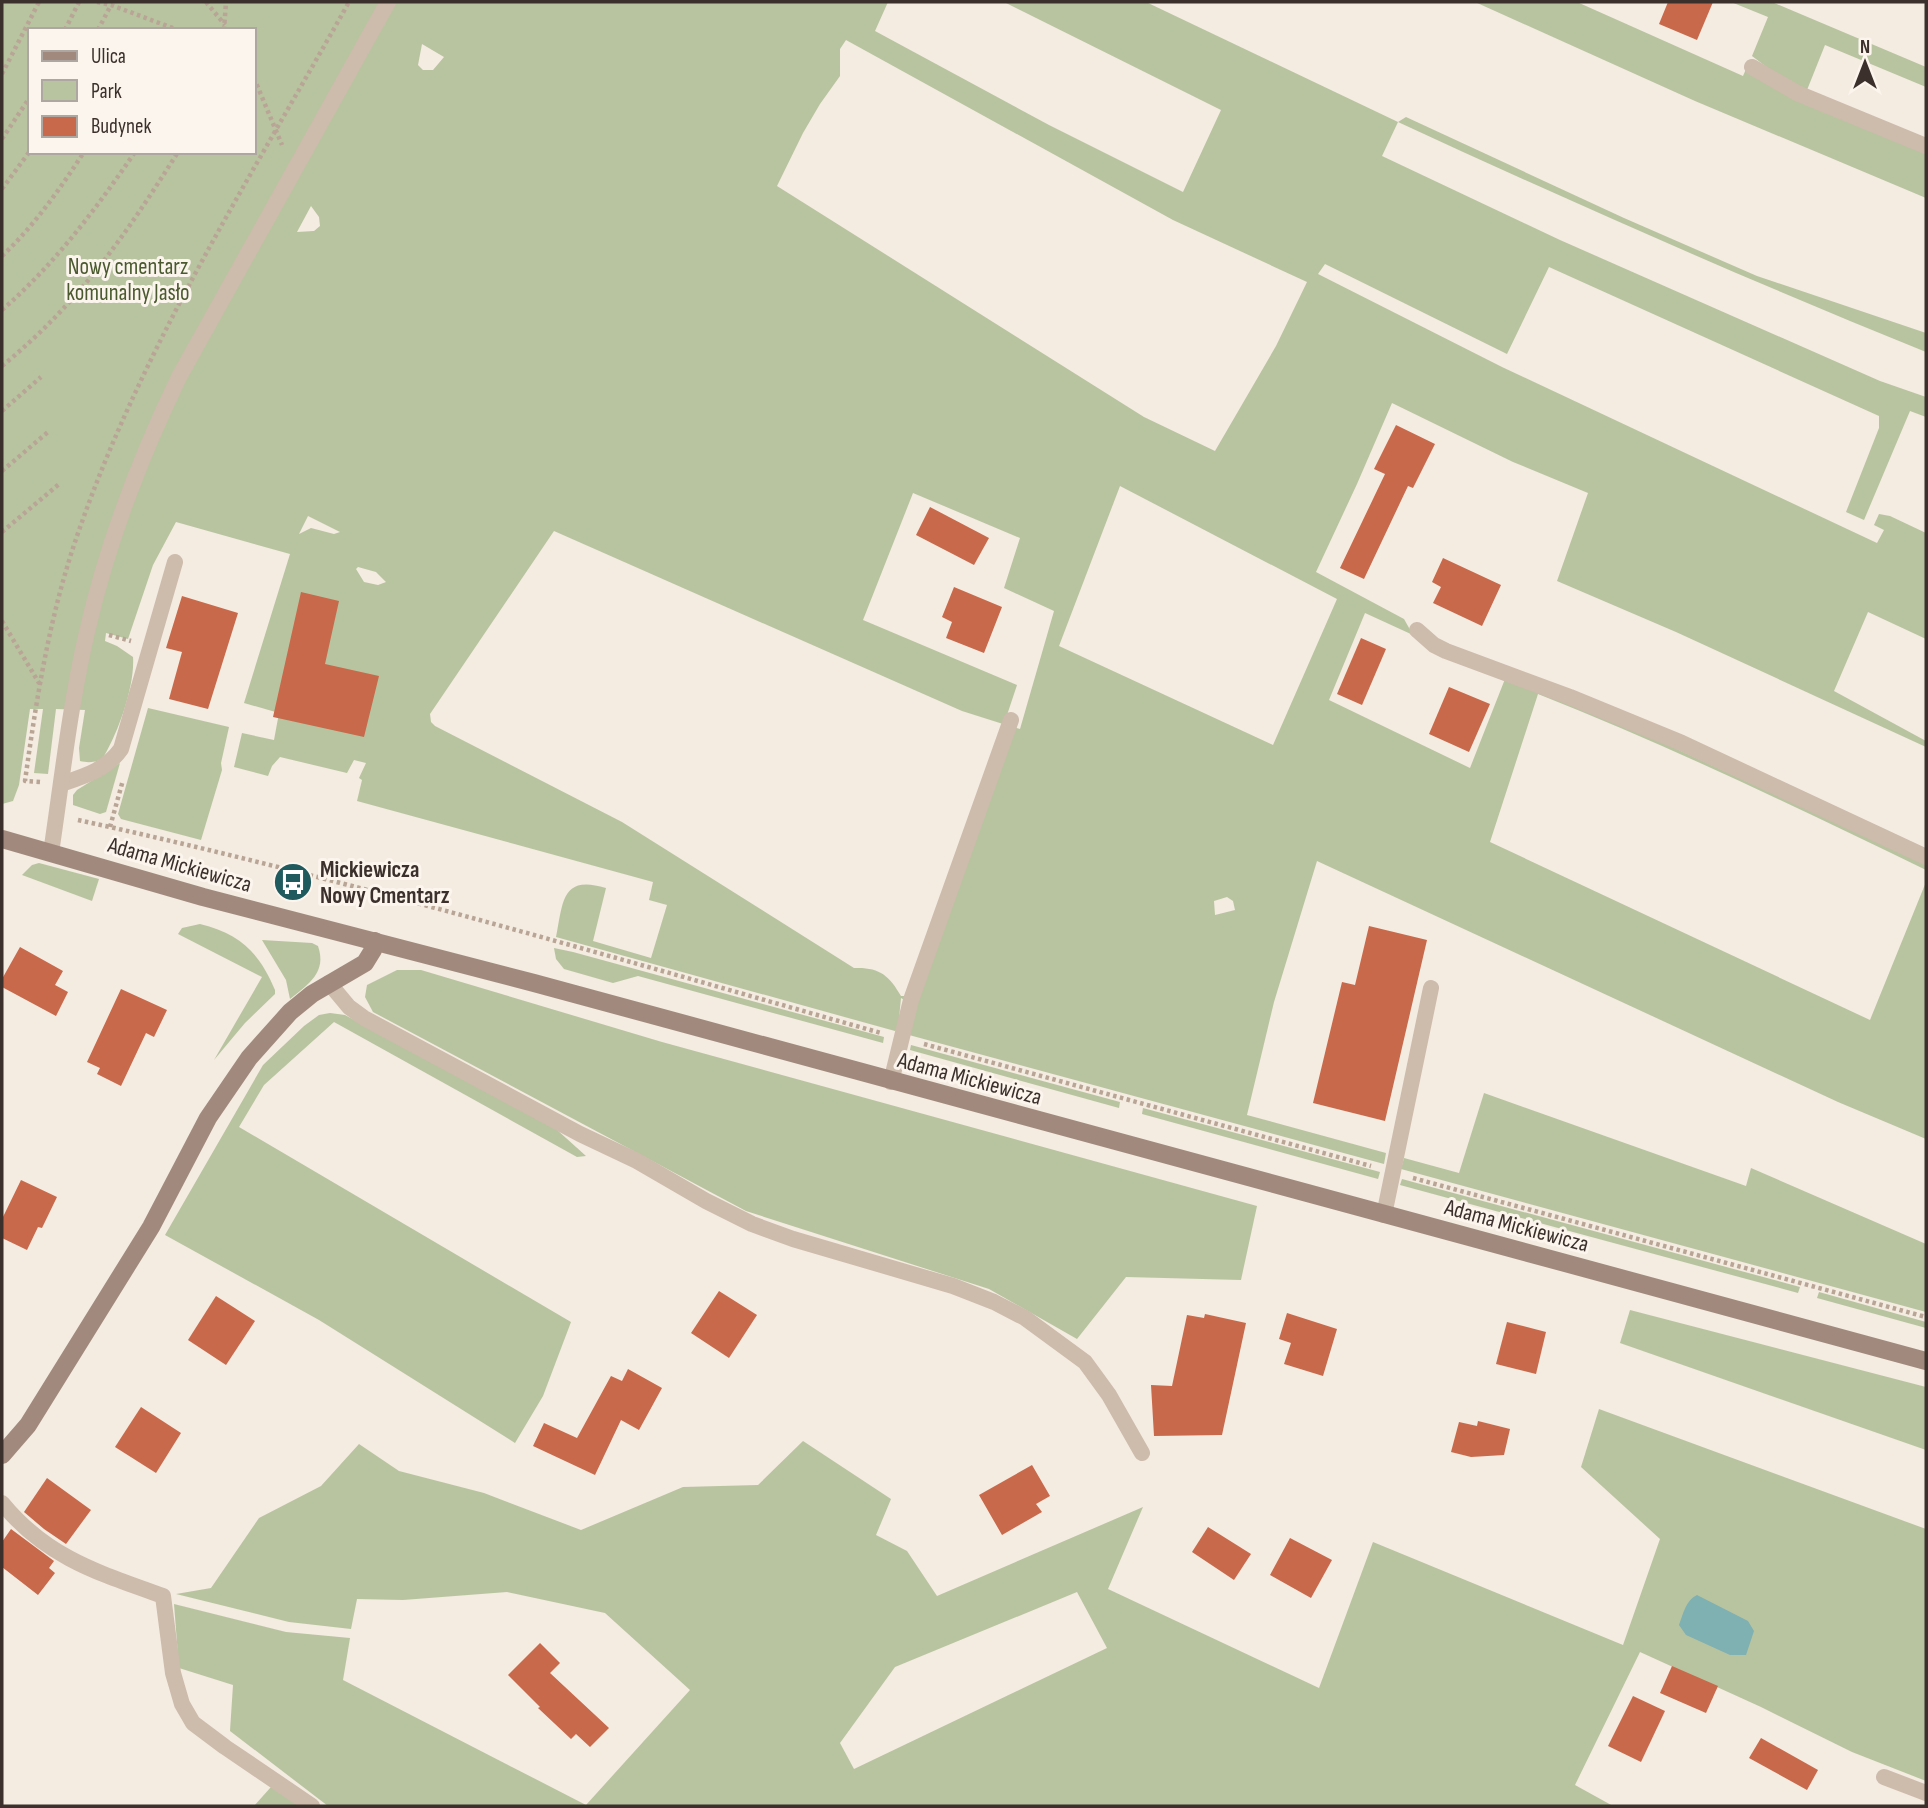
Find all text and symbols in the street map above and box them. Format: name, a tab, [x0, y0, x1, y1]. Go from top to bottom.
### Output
legend	[28, 28, 256, 154]
north arrow	[1830, 28, 1900, 98]
text: N	[1860, 36, 1870, 59]
text: Ulica	[91, 44, 126, 69]
text: Park	[91, 79, 122, 104]
text: Budynek	[91, 114, 151, 139]
park label: Nowy cmentarz komunalny Jasło	[66, 253, 190, 307]
street label: Adama Mickiewicza	[104, 831, 255, 899]
place label: Mickiewicza Nowy Cmentarz	[320, 856, 450, 910]
bus stop icon: Mickiewicza Nowy Cmentarz	[272, 861, 314, 903]
street label: Adama Mickiewicza	[894, 1046, 1045, 1112]
street label: Adama Mickiewicza	[1441, 1193, 1592, 1259]

